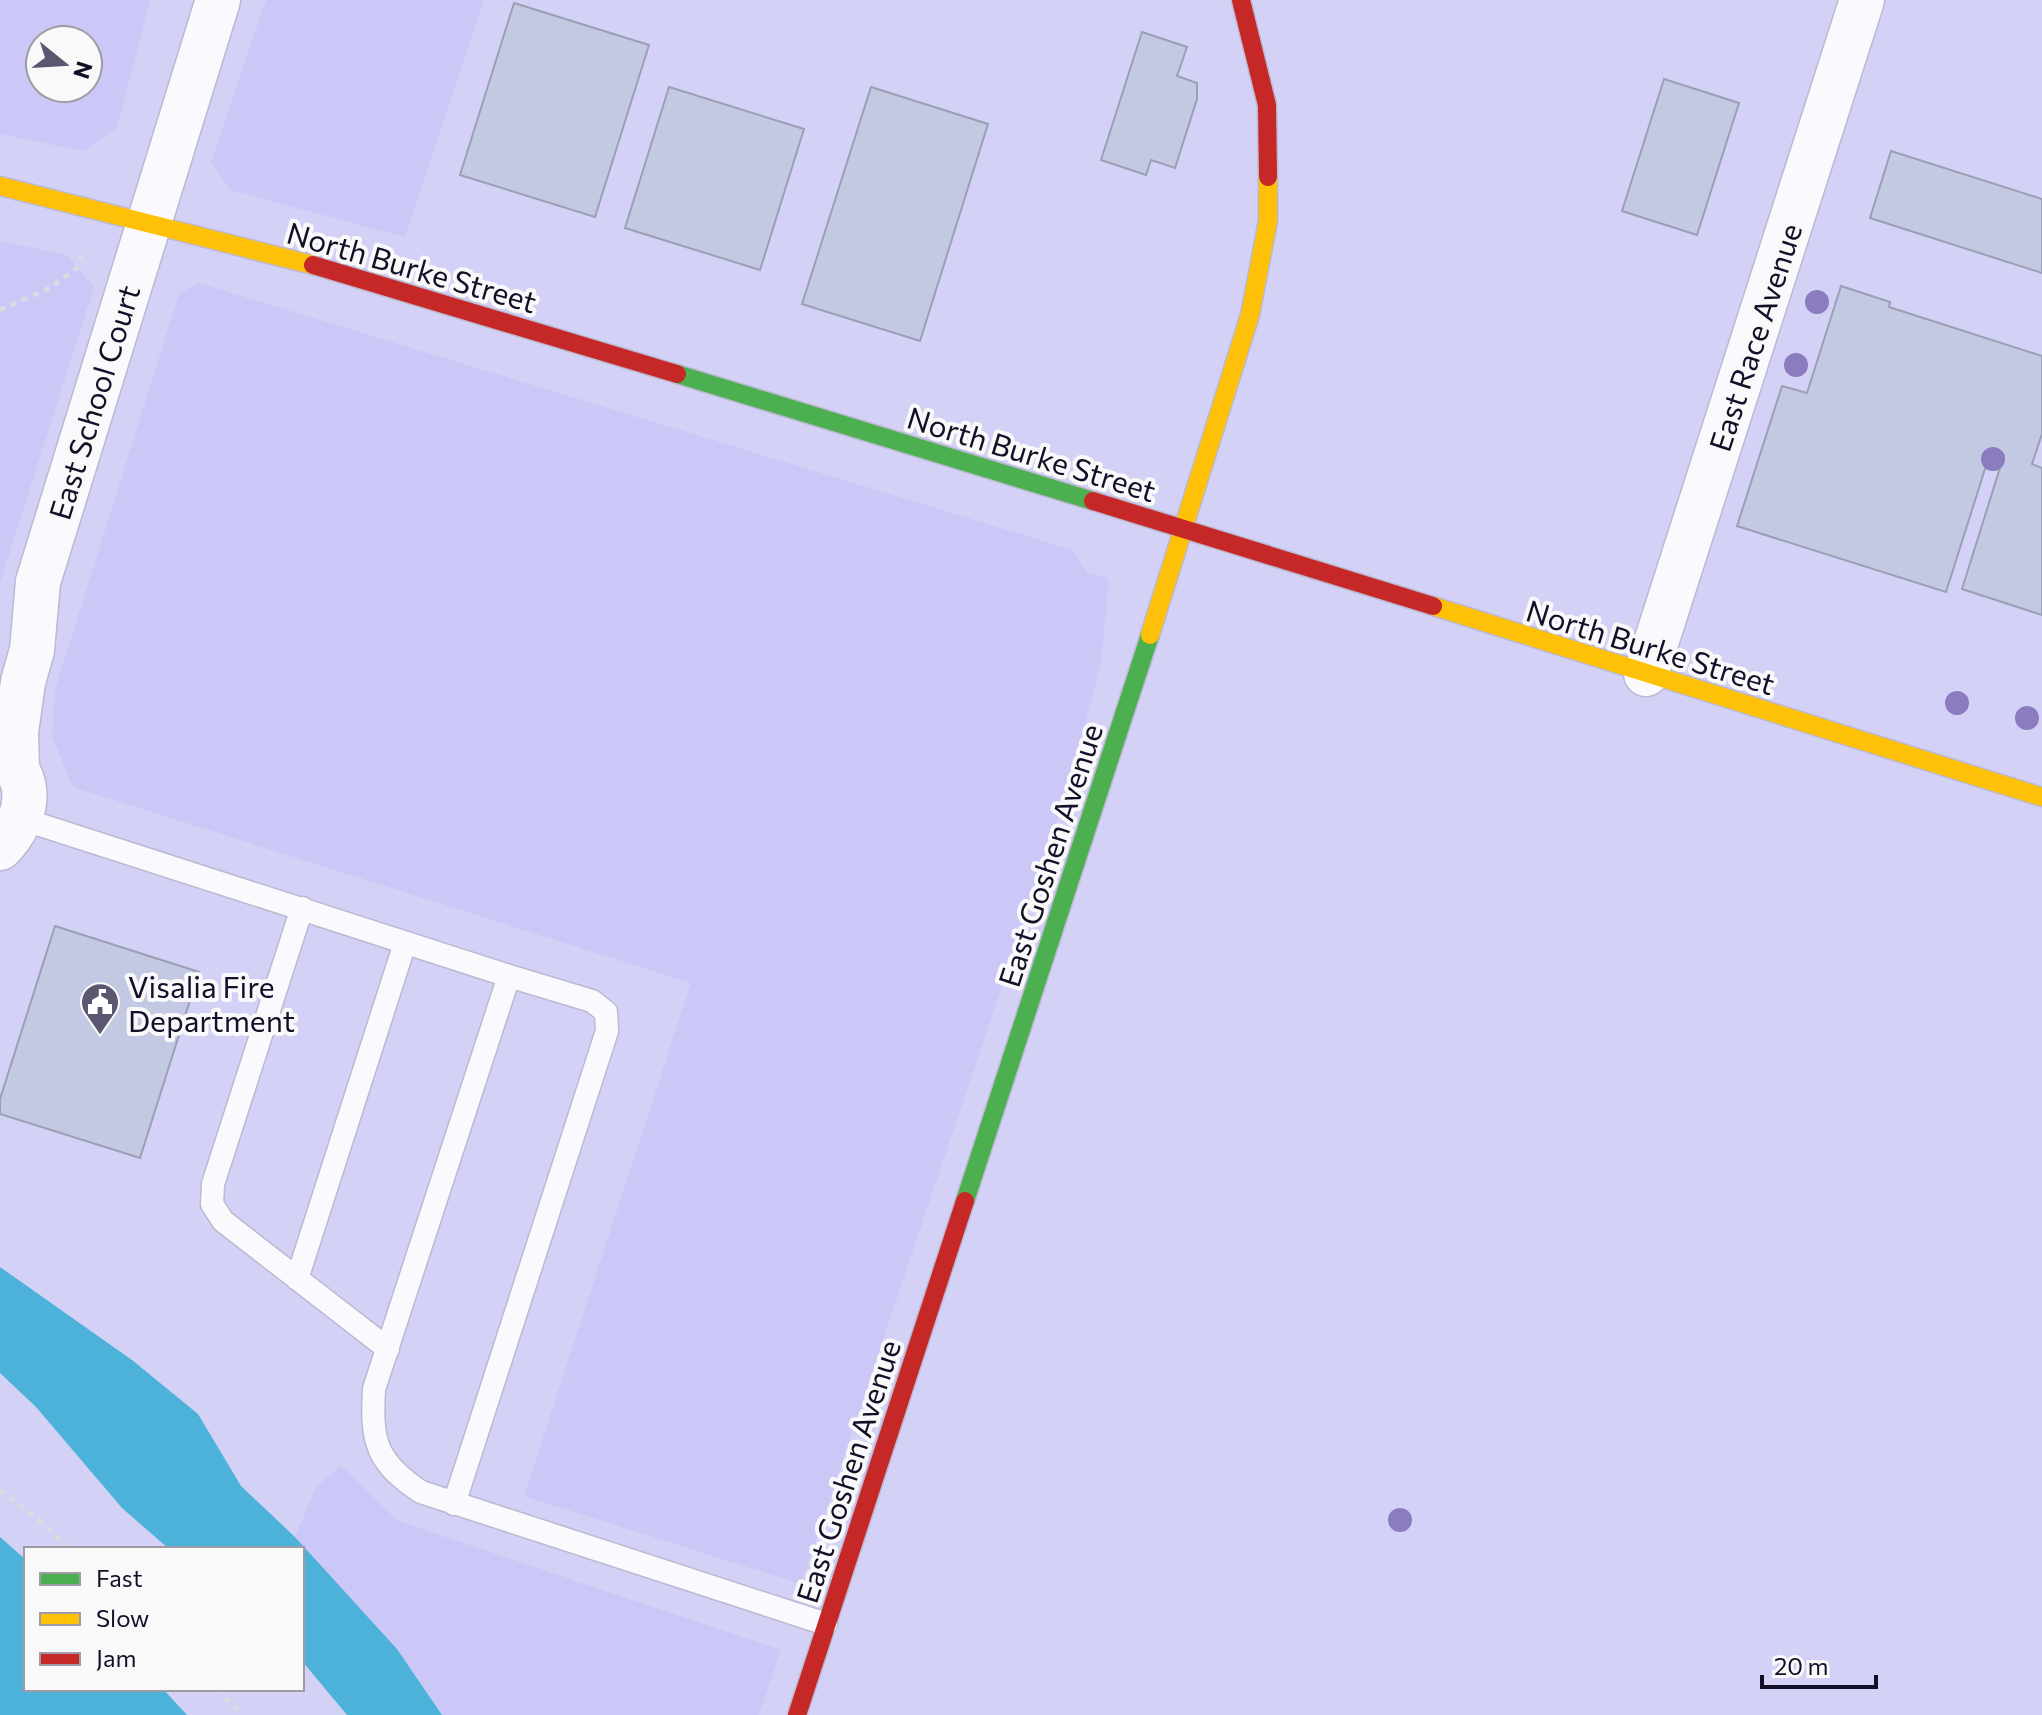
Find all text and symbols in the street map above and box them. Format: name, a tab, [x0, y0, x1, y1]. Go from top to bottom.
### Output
north arrow	[24, 24, 104, 104]
text: N	[68, 58, 99, 82]
street label: North Burke Street	[283, 213, 541, 319]
street label: East Race Avenue	[1700, 218, 1808, 456]
street label: East School Court	[40, 280, 146, 524]
street label: North Burke Street	[903, 398, 1161, 508]
street label: North Burke Street	[1522, 591, 1780, 701]
street label: East Goshen Avenue	[989, 719, 1109, 991]
place label: Visalia Fire Department	[128, 967, 295, 1038]
public building icon: Visalia Fire Department	[79, 981, 121, 1036]
street label: East Goshen Avenue	[787, 1335, 907, 1607]
legend	[24, 1547, 304, 1691]
text: Fast	[96, 1563, 143, 1592]
text: Slow	[96, 1603, 149, 1632]
scale bar	[1762, 1639, 1876, 1689]
text: Jam	[96, 1643, 136, 1672]
text: 20 m	[1774, 1651, 1828, 1680]

